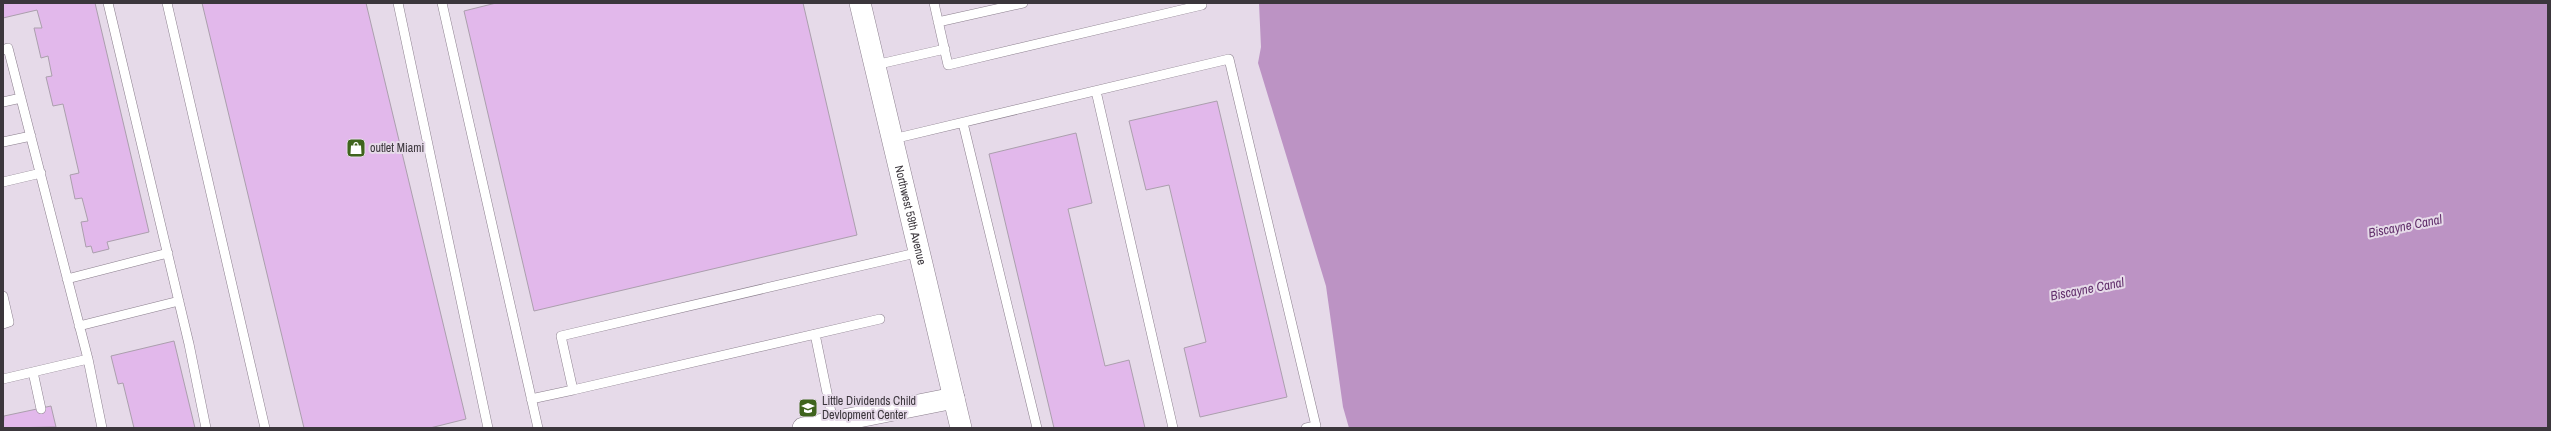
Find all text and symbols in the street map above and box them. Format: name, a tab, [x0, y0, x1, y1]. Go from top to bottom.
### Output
shop icon: outlet Miami	[345, 137, 367, 159]
place label: outlet Miami	[370, 140, 424, 156]
street label: Northwest 59th Avenue	[891, 164, 930, 266]
water label: Biscayne Canal	[2367, 210, 2444, 241]
water label: Biscayne Canal	[2049, 273, 2126, 304]
place label: Little Dividends Child Devlopment Center	[822, 393, 916, 423]
school or university icon: Little Dividends Child Devlopment Center	[797, 397, 819, 419]

